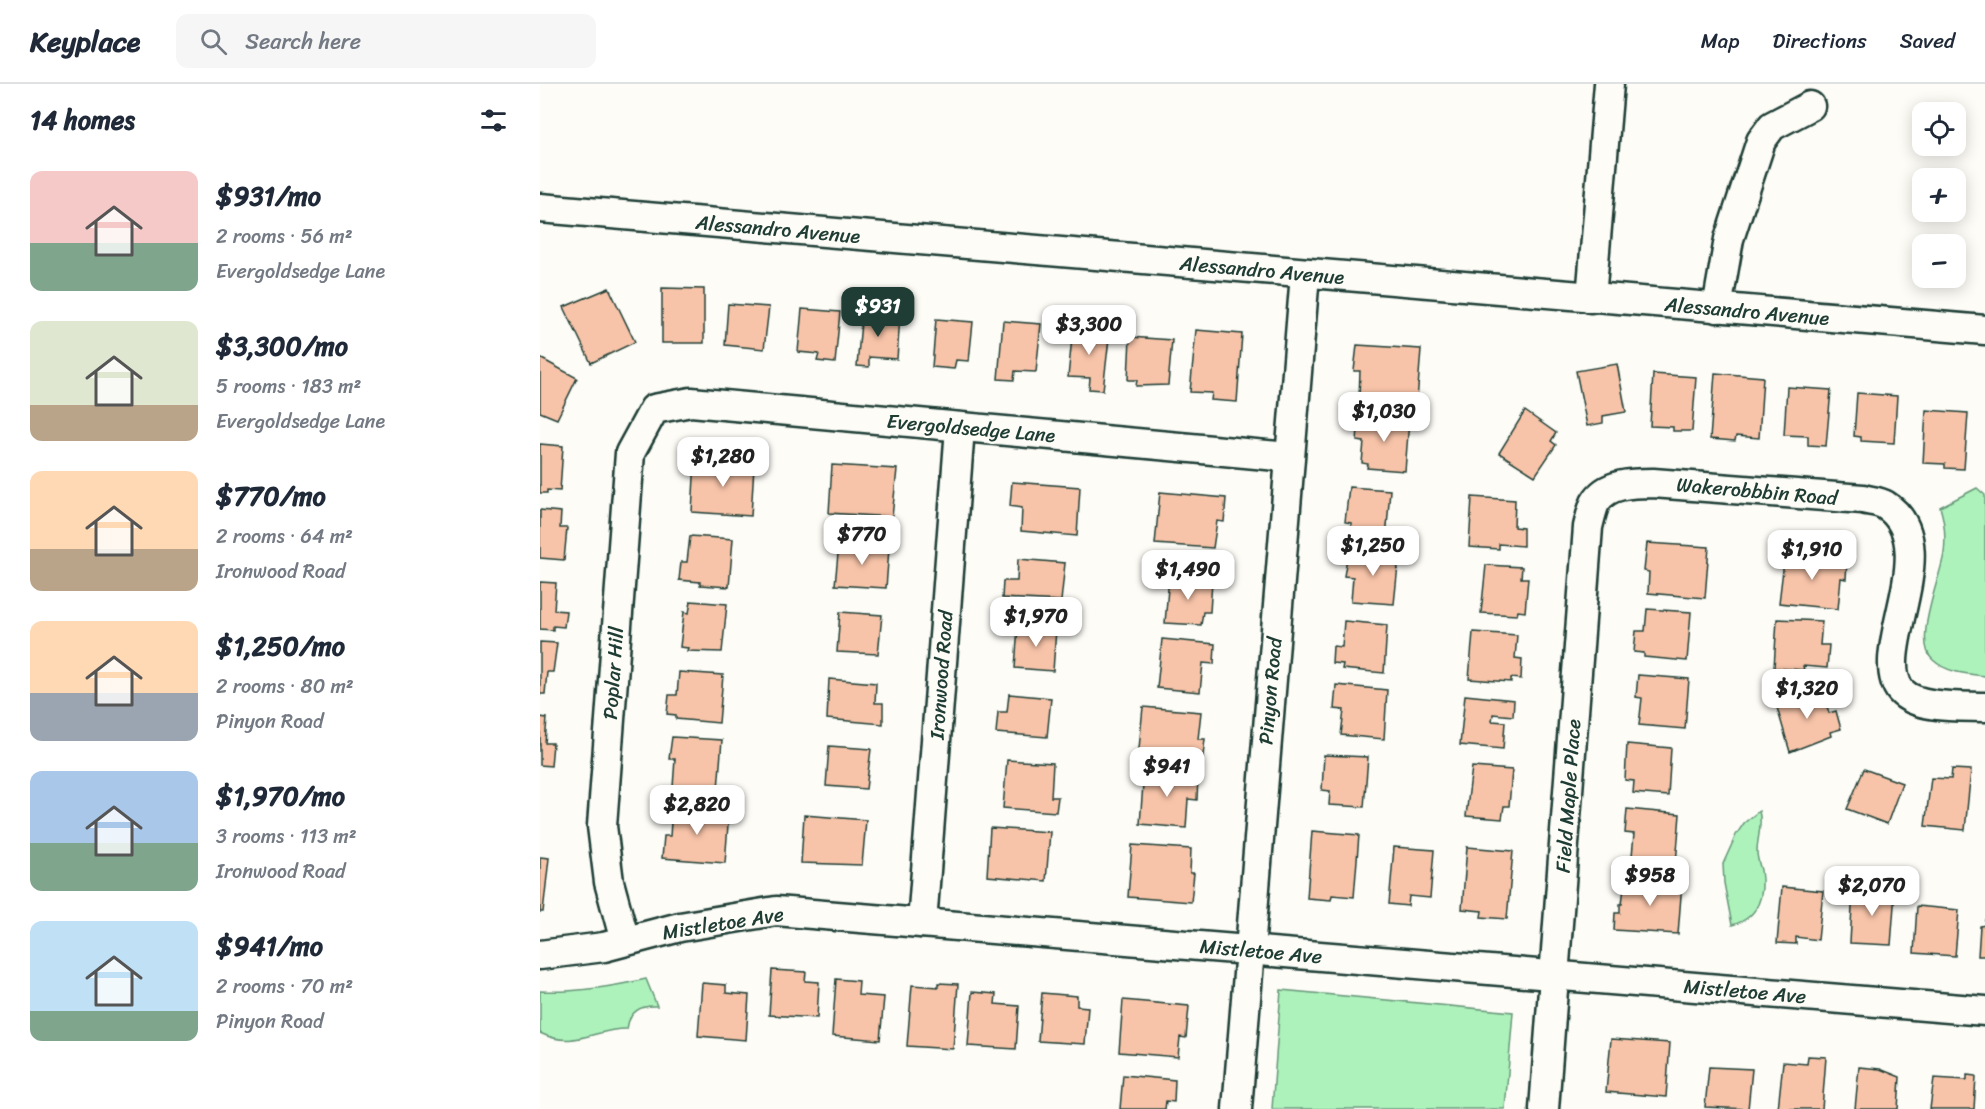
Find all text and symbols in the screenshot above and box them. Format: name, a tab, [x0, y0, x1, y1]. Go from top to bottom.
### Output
search box	[176, 14, 596, 68]
text: Keyplace	[30, 17, 140, 66]
text: Search here	[245, 22, 361, 61]
text: Map	[1701, 22, 1739, 60]
text: Directions	[1772, 22, 1867, 60]
text: Saved	[1900, 22, 1955, 60]
icon: search	[197, 25, 230, 58]
text: 14 homes	[30, 97, 135, 143]
map controls	[1912, 102, 1966, 288]
button: locate	[1912, 102, 1966, 156]
icon: filters	[477, 104, 510, 137]
button: +	[1912, 168, 1966, 222]
text: $931/mo	[216, 173, 321, 219]
icon: home	[78, 195, 150, 267]
street label: Alessandro Avenue	[693, 205, 862, 254]
text: 2 rooms · 56 m²	[216, 219, 353, 254]
button: −	[1912, 234, 1966, 288]
street label: Alessandro Avenue	[1177, 246, 1346, 295]
text: Evergoldsedge Lane	[216, 254, 385, 289]
pin: $931	[842, 287, 914, 338]
street label: Alessandro Avenue	[1662, 287, 1831, 336]
text: $931	[855, 289, 901, 324]
pin: $3,300	[1040, 305, 1138, 356]
text: $3,300	[1056, 307, 1122, 342]
text: $3,300/mo	[216, 323, 348, 369]
icon: home	[78, 345, 150, 417]
text: 5 rooms · 183 m²	[216, 369, 361, 404]
pin: $1,030	[1335, 392, 1433, 443]
text: $1,030	[1352, 394, 1416, 429]
text: Evergoldsedge Lane	[216, 404, 385, 439]
street label: Evergoldsedge Lane	[885, 404, 1057, 453]
pin: $1,280	[674, 437, 772, 488]
text: $1,280	[691, 439, 755, 474]
street label: Wakerobbbin Road	[1675, 467, 1840, 516]
text: $770/mo	[216, 473, 326, 519]
icon: home	[78, 495, 150, 567]
pin: $770	[826, 515, 898, 566]
text: $770	[838, 517, 886, 552]
text: 2 rooms · 64 m²	[216, 519, 353, 554]
pin: $1,250	[1324, 526, 1422, 577]
text: $1,250	[1341, 528, 1405, 563]
pin: $1,910	[1763, 530, 1861, 581]
text: $1,910	[1782, 532, 1842, 567]
pin: $1,490	[1139, 550, 1237, 601]
text: $1,490	[1156, 552, 1220, 587]
text: Ironwood Road	[216, 554, 346, 589]
pin: $1,970	[987, 597, 1085, 648]
text: $1,970	[1004, 599, 1068, 634]
street label: Ironwood Road	[919, 608, 964, 742]
text: $1,250/mo	[216, 623, 345, 669]
street label: Poplar Hill	[593, 624, 634, 721]
street label: Pinyon Road	[1248, 634, 1293, 746]
icon: home	[78, 645, 150, 717]
text: 2 rooms · 80 m²	[216, 669, 354, 704]
pin: $1,320	[1758, 669, 1856, 720]
text: $1,320	[1776, 671, 1838, 706]
text: Pinyon Road	[216, 704, 324, 739]
street label: Field Maple Place	[1546, 718, 1591, 874]
pin: $941	[1131, 747, 1203, 798]
text: $941	[1144, 749, 1190, 784]
text: $1,970/mo	[216, 773, 345, 819]
pin: $2,820	[648, 785, 746, 836]
text: $2,820	[664, 787, 730, 822]
icon: home	[78, 795, 150, 867]
text: 3 rooms · 113 m²	[216, 819, 357, 854]
text: Ironwood Road	[216, 854, 346, 889]
pin: $958	[1614, 856, 1686, 907]
text: $958	[1625, 858, 1675, 893]
pin: $2,070	[1823, 866, 1921, 917]
text: $2,070	[1838, 868, 1906, 903]
street label: Mistletoe Ave	[660, 897, 786, 950]
text: $941/mo	[216, 923, 323, 969]
street label: Mistletoe Ave	[1198, 929, 1324, 974]
icon: home	[78, 945, 150, 1017]
text: 2 rooms · 70 m²	[216, 969, 353, 1004]
street label: Mistletoe Ave	[1682, 969, 1808, 1014]
text: Pinyon Road	[216, 1004, 324, 1039]

